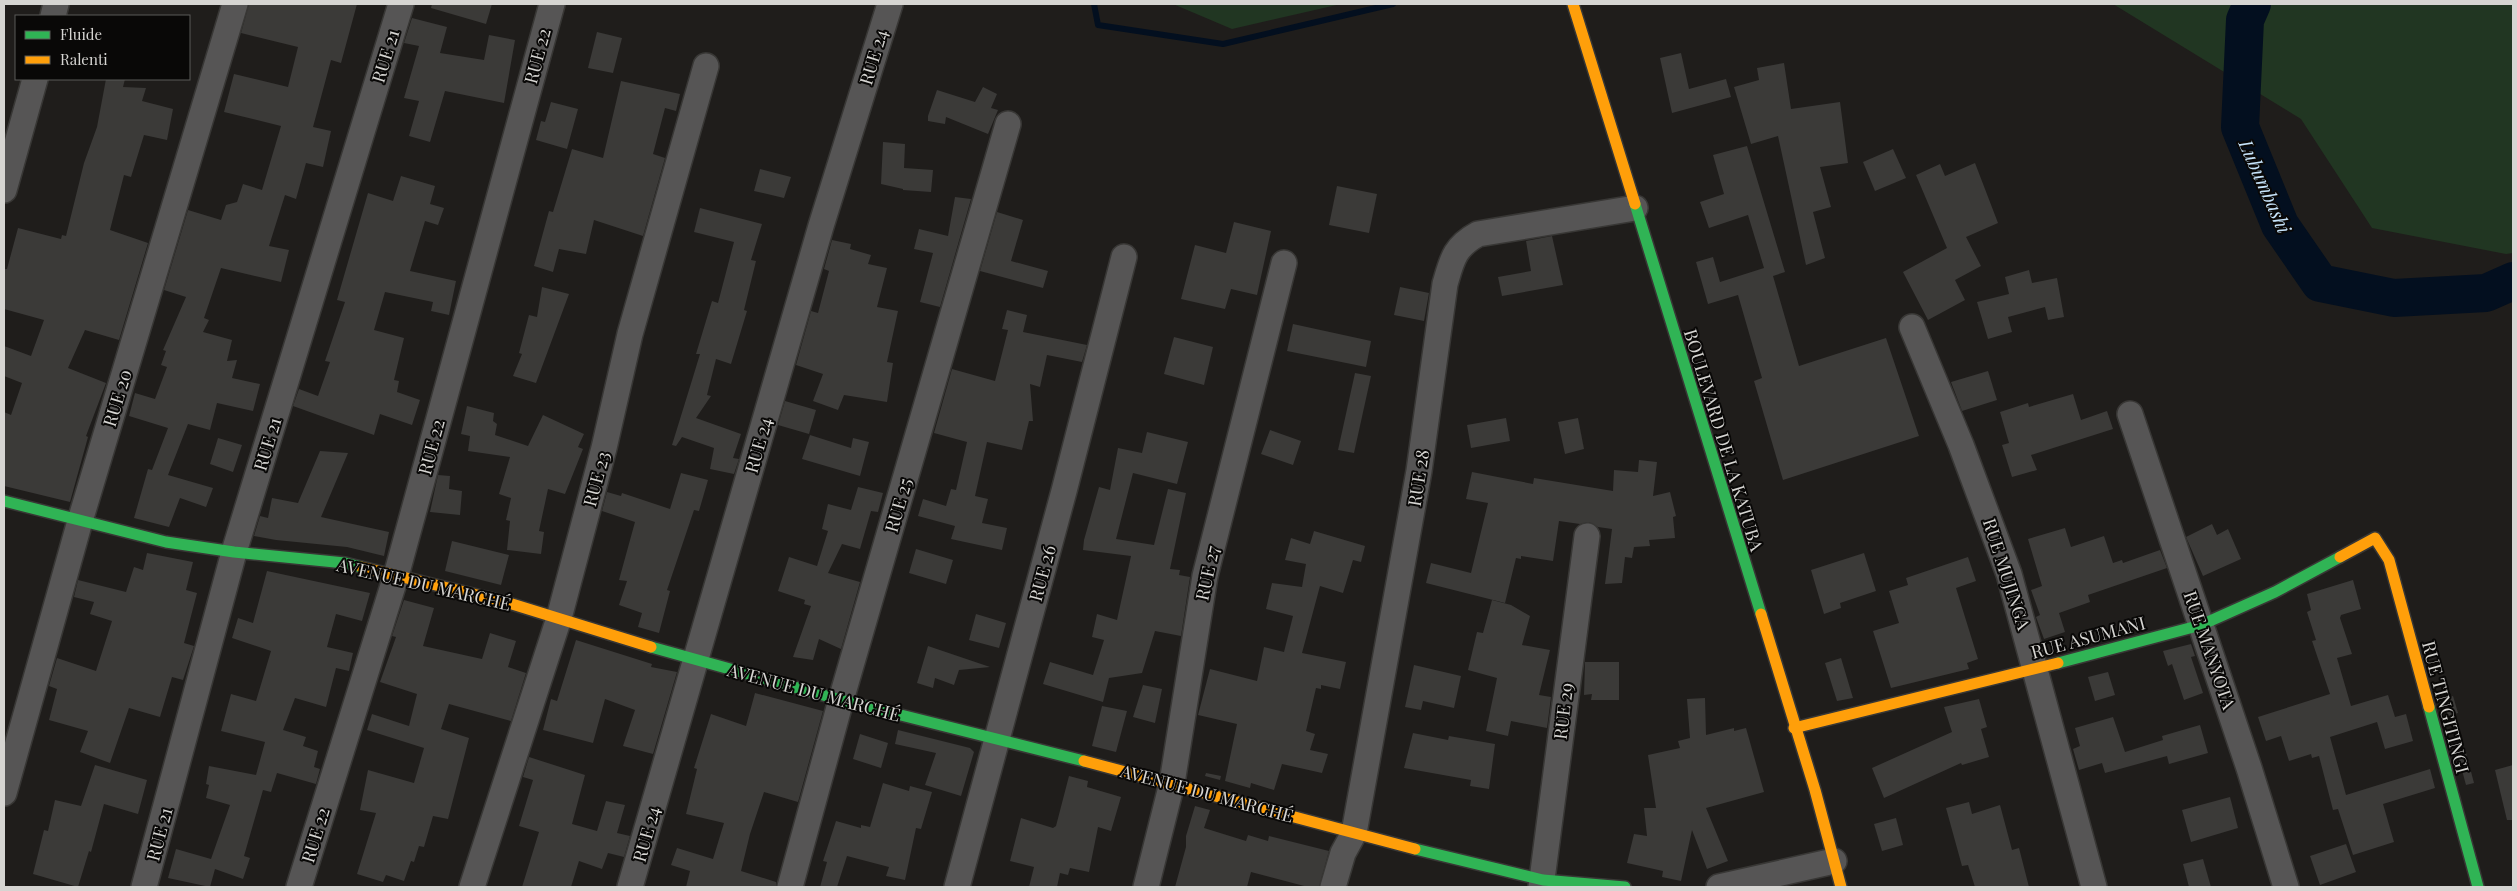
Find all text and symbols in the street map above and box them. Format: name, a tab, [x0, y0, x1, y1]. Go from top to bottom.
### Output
legend	[15, 15, 190, 80]
text: Fluide	[60, 24, 102, 44]
street label: RUE 21	[366, 26, 405, 86]
street label: RUE 22	[518, 26, 556, 86]
street label: RUE 24	[853, 26, 893, 88]
text: Ralenti	[60, 49, 108, 69]
water label: Lubumbashi	[2233, 134, 2299, 238]
street label: BOULEVARD DE LA KATUBA	[1679, 326, 1769, 555]
street label: RUE 20	[97, 366, 137, 430]
street label: RUE 21	[248, 414, 287, 474]
street label: RUE 24	[739, 414, 777, 476]
street label: RUE 22	[412, 417, 450, 477]
street label: RUE 28	[1402, 448, 1434, 508]
street label: RUE 23	[577, 449, 615, 509]
street label: RUE 25	[879, 475, 917, 535]
street label: RUE MUJINGA	[1978, 515, 2037, 633]
street label: RUE 26	[1023, 542, 1061, 604]
street label: RUE 27	[1190, 543, 1225, 602]
street label: AVENUE DU MARCHÉ	[334, 552, 514, 616]
street label: RUE MANYOTA	[2178, 588, 2242, 713]
street label: RUE ASUMANI	[2028, 610, 2148, 664]
street label: RUE TINGITINGI	[2417, 638, 2475, 776]
street label: AVENUE DU MARCHÉ	[724, 657, 903, 727]
street label: RUE 29	[1548, 681, 1578, 741]
street label: AVENUE DU MARCHÉ	[1117, 758, 1296, 828]
street label: RUE 24	[627, 803, 665, 865]
street label: RUE 21	[140, 804, 178, 863]
street label: RUE 22	[295, 804, 335, 866]

